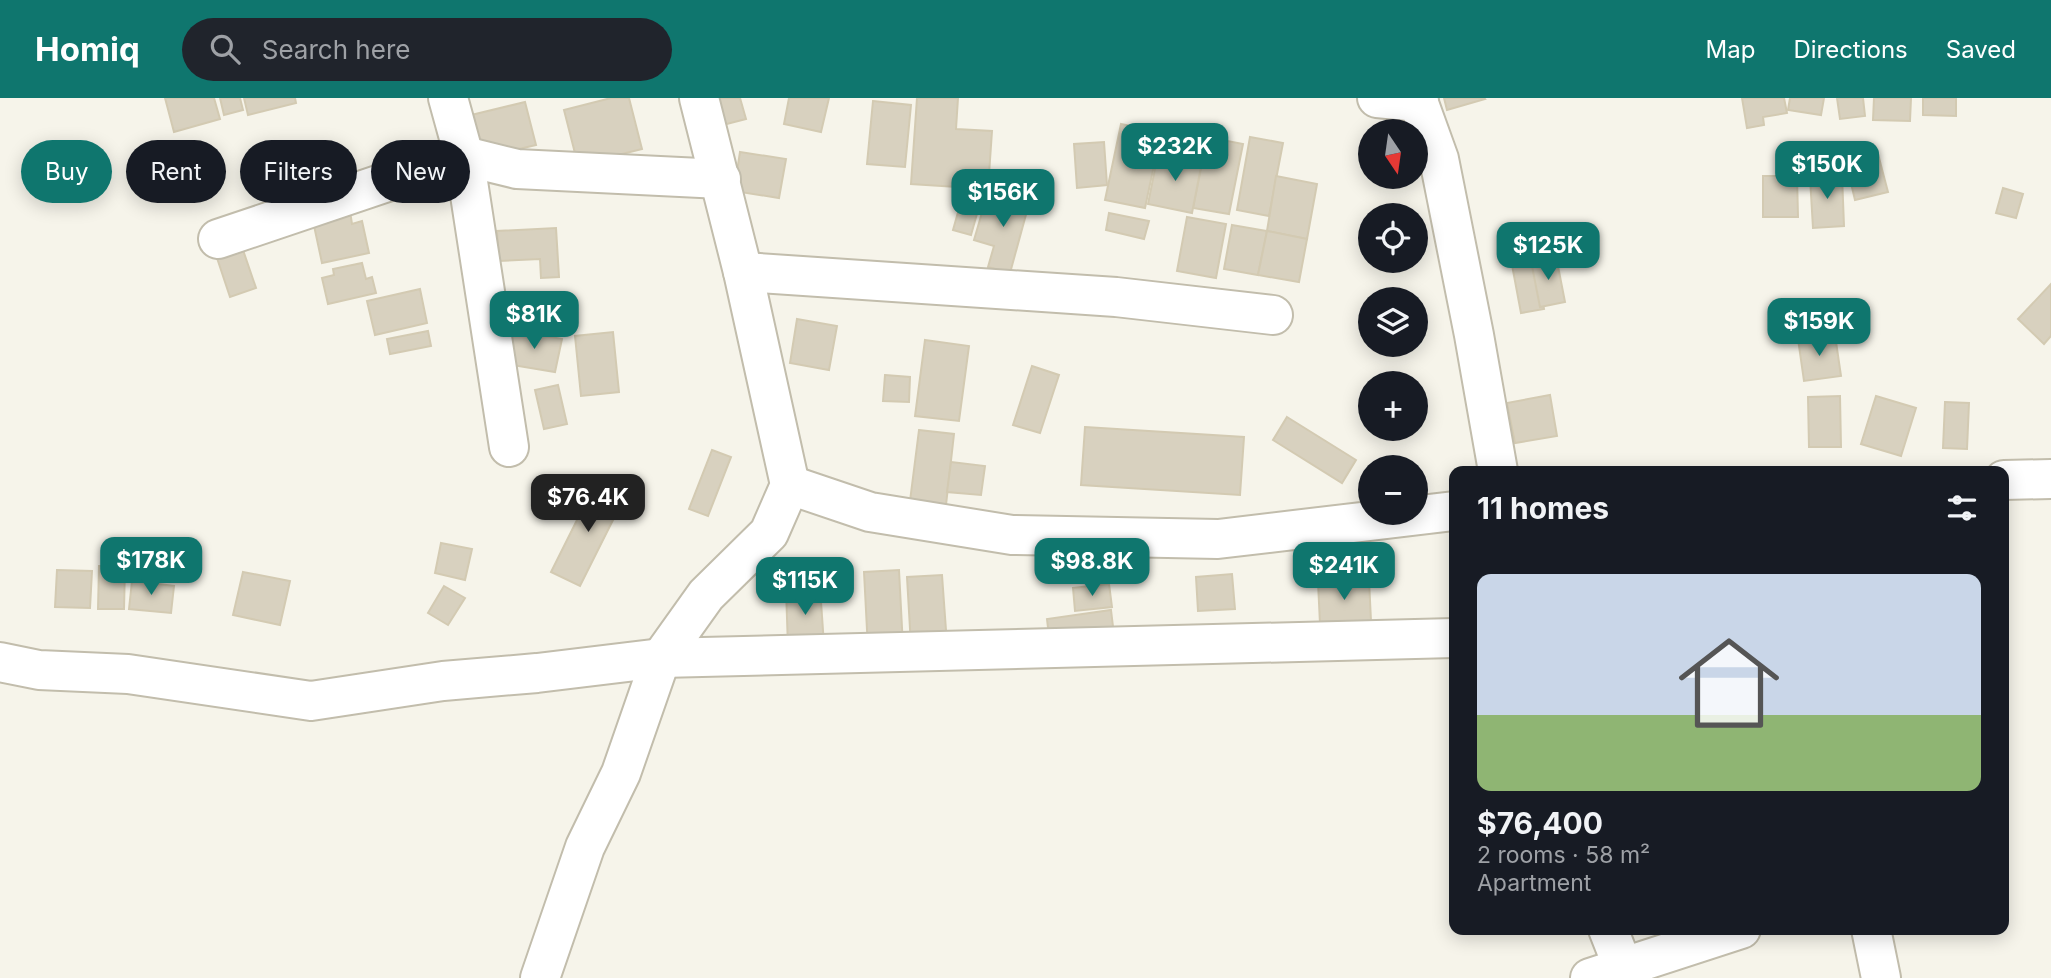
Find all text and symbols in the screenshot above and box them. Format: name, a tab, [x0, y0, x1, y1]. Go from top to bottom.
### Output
search box	[182, 18, 672, 81]
text: Homiq	[35, 29, 140, 69]
icon: search	[206, 30, 244, 68]
text: Search here	[262, 34, 410, 65]
text: Map	[1706, 35, 1755, 64]
text: Directions	[1793, 35, 1908, 64]
text: Saved	[1946, 35, 2016, 64]
north arrow	[1358, 119, 1428, 189]
map controls	[1358, 119, 1428, 525]
pin: $232K	[1126, 123, 1224, 183]
text: $232K	[1137, 132, 1213, 160]
chip: Buy	[21, 140, 112, 203]
chip: Rent	[126, 140, 226, 203]
chip: Filters	[240, 140, 357, 203]
chip: New	[371, 140, 470, 203]
pin: $150K	[1778, 141, 1876, 201]
text: $150K	[1791, 150, 1863, 178]
pin: $156K	[954, 170, 1052, 229]
text: $156K	[967, 178, 1039, 206]
button: locate	[1358, 203, 1428, 273]
pin: $125K	[1499, 222, 1597, 282]
text: $125K	[1513, 231, 1583, 259]
button: layers	[1358, 287, 1428, 357]
pin: $81K	[493, 292, 575, 351]
pin: $159K	[1770, 299, 1868, 358]
text: $81K	[506, 300, 562, 328]
text: $159K	[1783, 307, 1855, 335]
button: +	[1358, 371, 1428, 441]
button: −	[1358, 455, 1428, 525]
pin: $76.4K	[531, 474, 645, 534]
text: $76.4K	[547, 483, 629, 511]
icon: filters	[1943, 489, 1981, 527]
text: 11 homes	[1477, 490, 1609, 526]
pin: $178K	[102, 538, 200, 597]
pin: $98.8K	[1035, 538, 1149, 598]
pin: $241K	[1295, 542, 1393, 602]
text: $178K	[116, 546, 186, 574]
text: $98.8K	[1050, 547, 1134, 575]
text: $241K	[1309, 551, 1379, 579]
pin: $115K	[756, 558, 854, 617]
text: $115K	[772, 566, 838, 594]
icon: home	[1666, 620, 1792, 746]
text: $76,400	[1477, 805, 1603, 841]
text: 2 rooms · 58 m²	[1477, 841, 1650, 869]
text: Apartment	[1477, 869, 1591, 897]

